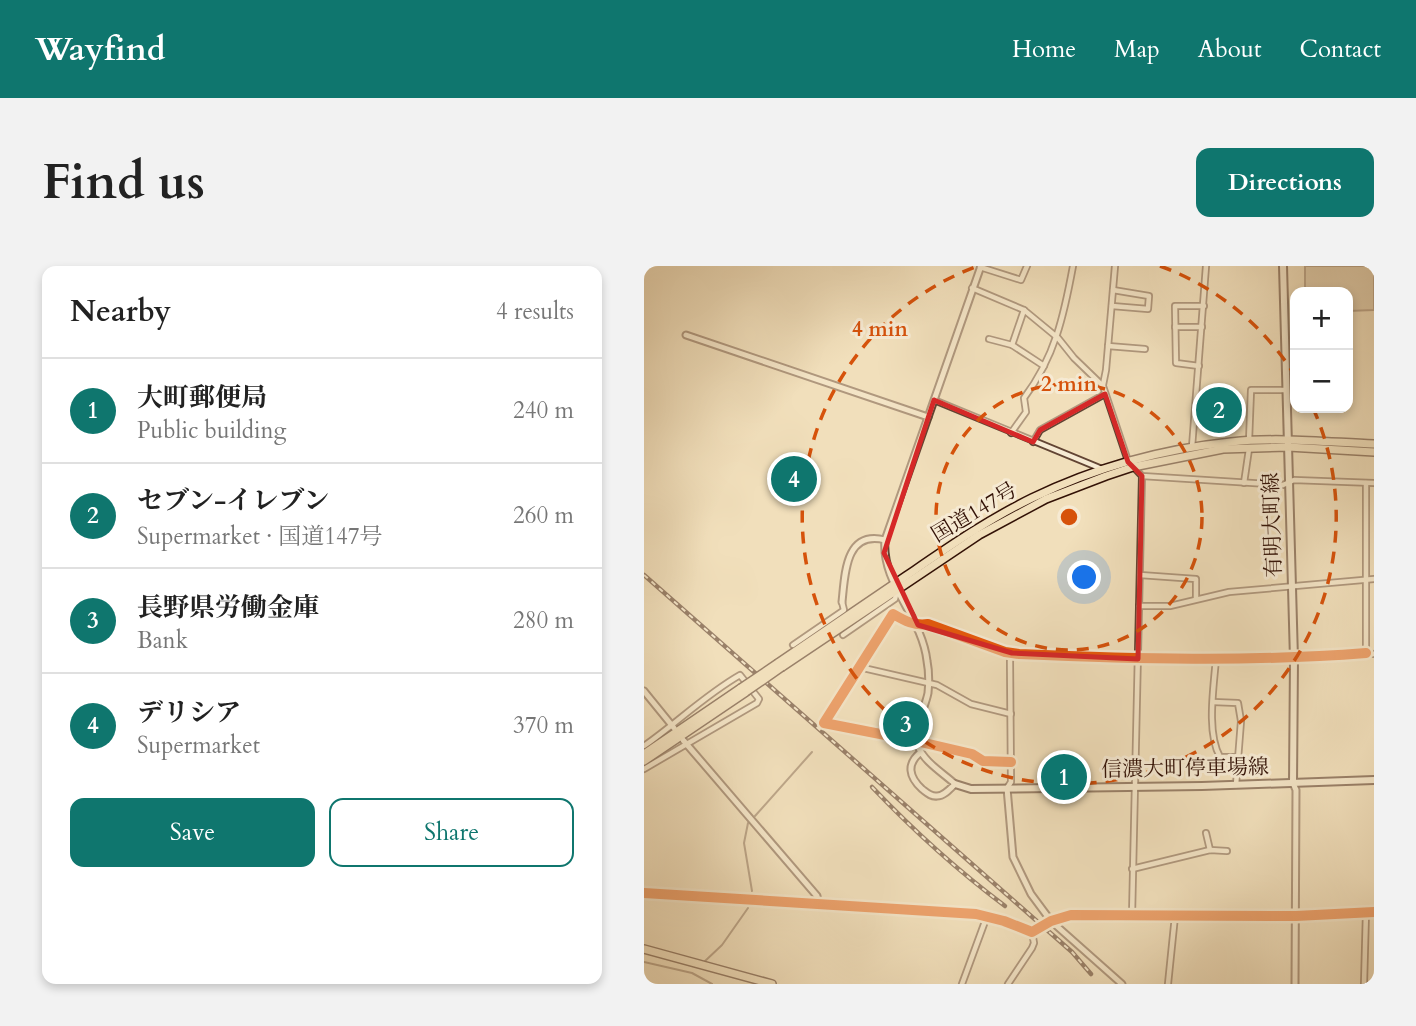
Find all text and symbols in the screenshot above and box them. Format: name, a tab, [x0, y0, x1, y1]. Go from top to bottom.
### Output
text: Wayfind	[35, 27, 166, 72]
text: Home	[1012, 33, 1076, 66]
text: Map	[1114, 33, 1160, 66]
text: About	[1198, 33, 1262, 66]
text: Contact	[1300, 33, 1381, 66]
button: Directions	[1196, 148, 1374, 217]
text: Find us	[42, 149, 205, 216]
map controls	[1290, 287, 1353, 413]
button: +	[1290, 287, 1353, 350]
text: Nearby	[70, 291, 171, 332]
text: 4 results	[496, 296, 574, 327]
text: 4 min	[852, 315, 908, 344]
button: −	[1290, 350, 1353, 413]
text: 2 min	[1041, 370, 1097, 399]
text: 大町郵便局	[137, 380, 267, 415]
pin: 2	[1196, 384, 1242, 436]
text: 1	[87, 395, 99, 426]
text: 240 m	[513, 395, 574, 426]
text: Public building	[137, 415, 287, 446]
pin: 4	[771, 453, 817, 505]
street label: 有明大町線	[1256, 472, 1289, 578]
street label: 国道147号	[926, 475, 1023, 549]
text: セブン-イレブン	[137, 483, 329, 518]
text: 2	[87, 500, 99, 531]
text: 260 m	[513, 500, 574, 531]
centre of rings	[1057, 505, 1081, 529]
text: Supermarket · 国道147号	[137, 521, 383, 552]
your location	[1067, 560, 1101, 594]
text: 長野県労働金庫	[137, 590, 319, 625]
text: 3	[87, 605, 99, 636]
text: 280 m	[513, 605, 574, 636]
text: Bank	[137, 625, 188, 656]
text: デリシア	[137, 695, 241, 730]
pin: 3	[883, 698, 929, 750]
text: 4	[87, 710, 99, 741]
text: 370 m	[513, 710, 574, 741]
text: Supermarket	[137, 730, 260, 761]
pin: 1	[1041, 751, 1087, 803]
street label: 信濃大町停車場線	[1101, 753, 1269, 784]
button: Save	[70, 798, 315, 867]
button: Share	[329, 798, 574, 867]

